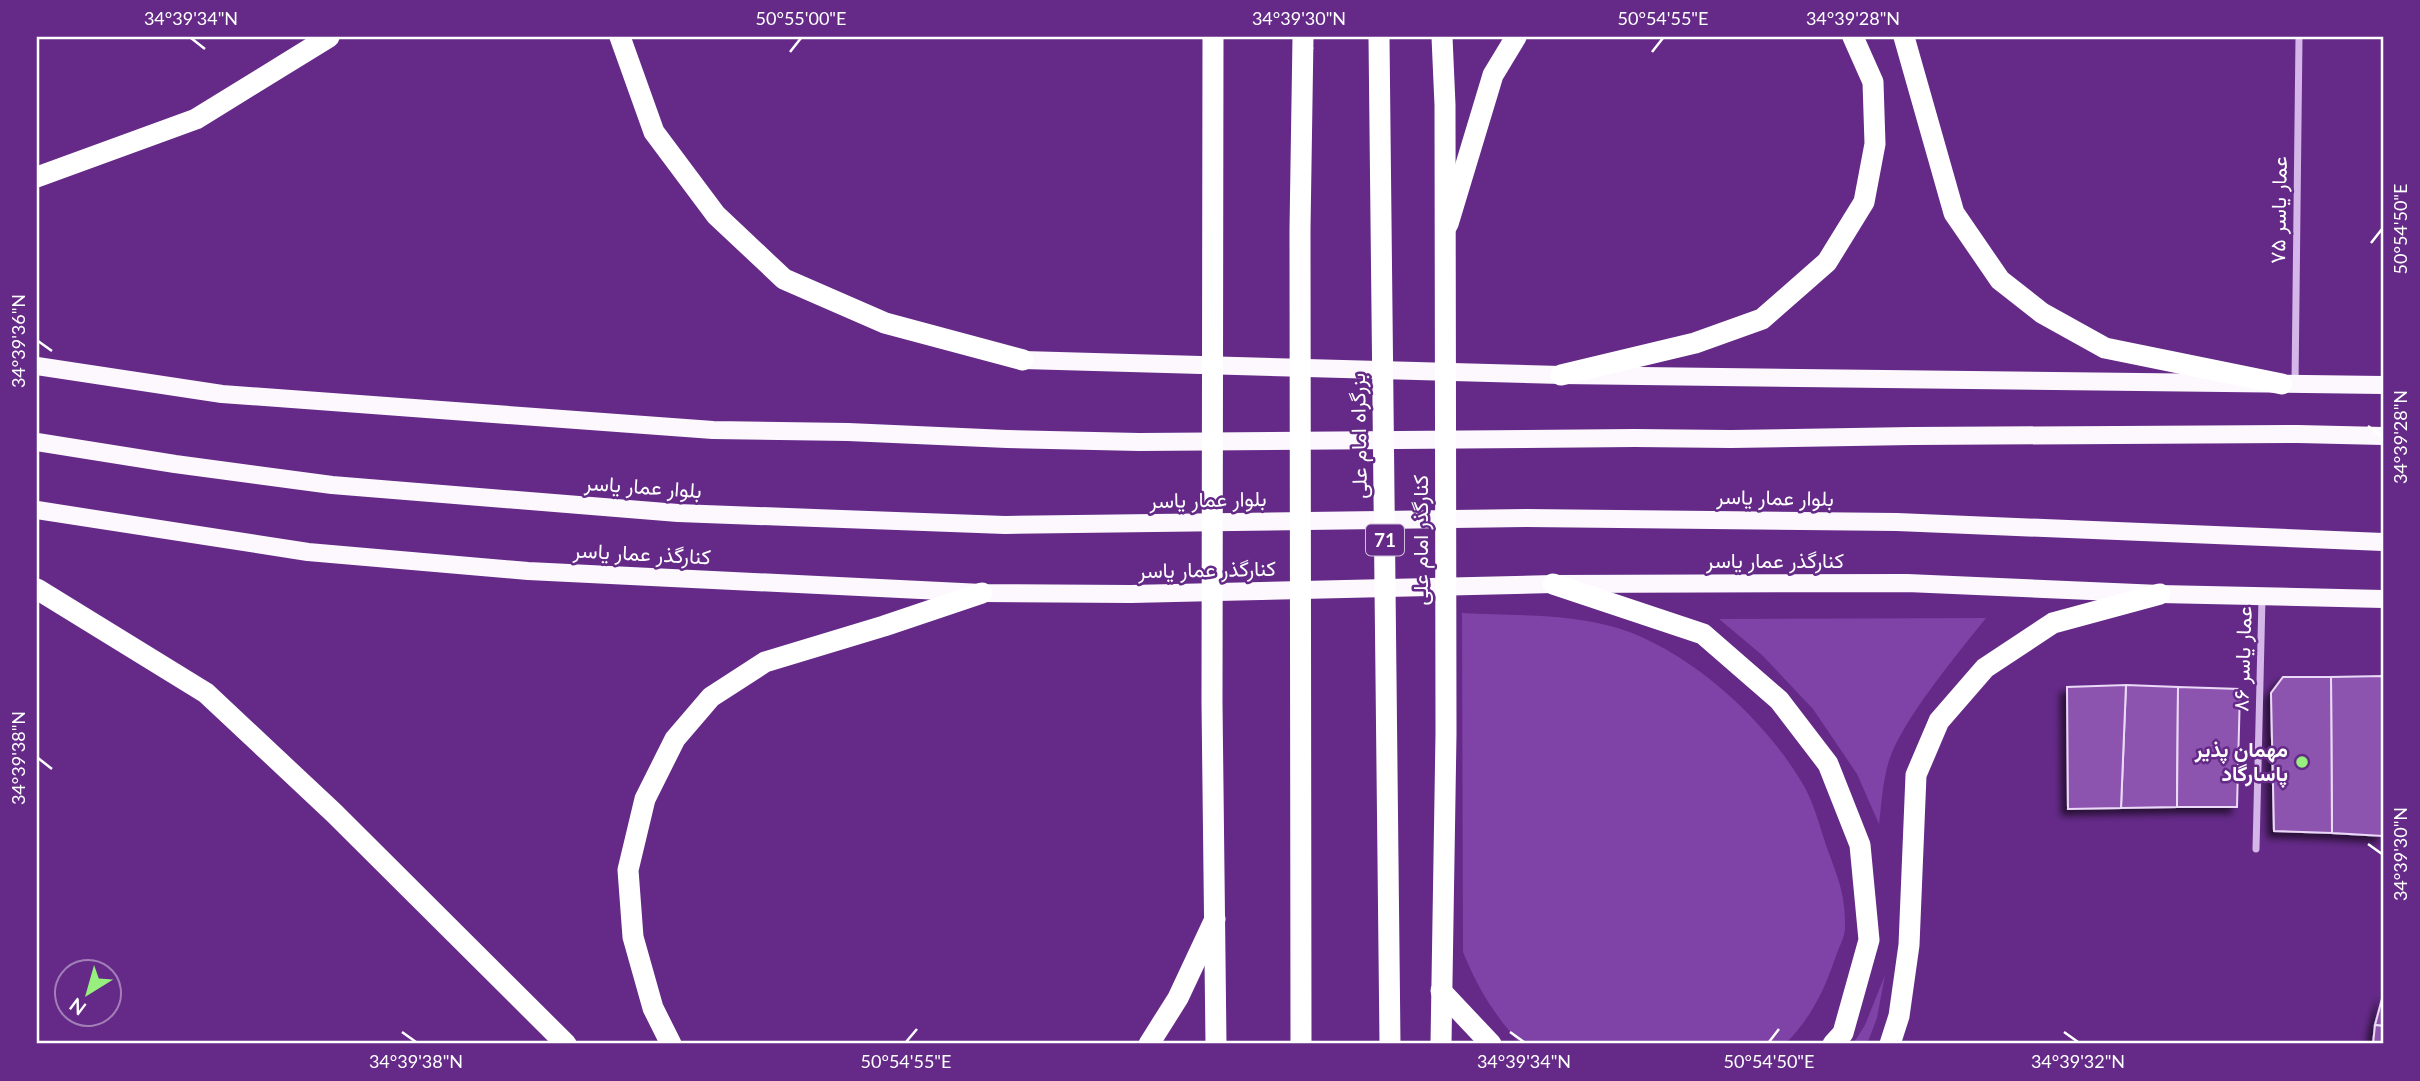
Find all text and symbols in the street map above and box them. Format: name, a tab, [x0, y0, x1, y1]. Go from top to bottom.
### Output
text: 34°39'34"N	[144, 7, 238, 29]
text: 50°55'00"E	[756, 7, 846, 29]
text: 34°39'30"N	[1252, 7, 1346, 29]
text: 50°54'55"E	[1618, 7, 1708, 29]
text: 34°39'28"N	[1806, 7, 1900, 29]
street label: عمار یاسر ۷۵	[2264, 156, 2293, 264]
text: 50°54'50"E	[2389, 184, 2411, 274]
text: 34°39'36"N	[7, 294, 29, 388]
street label: بزرگراه امام علی	[1344, 373, 1374, 499]
text: 34°39'28"N	[2389, 390, 2411, 484]
street label: بلوار عمار یاسر	[583, 469, 703, 504]
street label: کنارگذر امام علی	[1407, 475, 1435, 605]
street label: بلوار عمار یاسر	[1715, 483, 1834, 512]
street label: بلوار عمار یاسر	[1148, 485, 1267, 514]
road number: 71	[1366, 524, 1404, 555]
street label: کنارگذر عمار یاسر	[571, 536, 712, 571]
street label: کنارگذر عمار یاسر	[1705, 547, 1844, 574]
street label: کنارگذر عمار یاسر	[1137, 555, 1276, 584]
street label: عمار یاسر ۸۶	[2227, 606, 2258, 712]
text: 34°39'38"N	[7, 711, 29, 805]
place label: مهمان پذیر پاسارگاد	[2194, 736, 2288, 788]
marker: مهمان پذیر پاسارگاد	[2294, 754, 2310, 770]
text: 34°39'30"N	[2389, 807, 2411, 901]
north arrow	[52, 958, 122, 1028]
text: N	[65, 993, 90, 1021]
text: 34°39'38"N	[369, 1050, 463, 1072]
text: 50°54'55"E	[861, 1050, 951, 1072]
text: 34°39'34"N	[1477, 1050, 1571, 1072]
text: 50°54'50"E	[1724, 1050, 1814, 1072]
text: 34°39'32"N	[2031, 1050, 2125, 1072]

